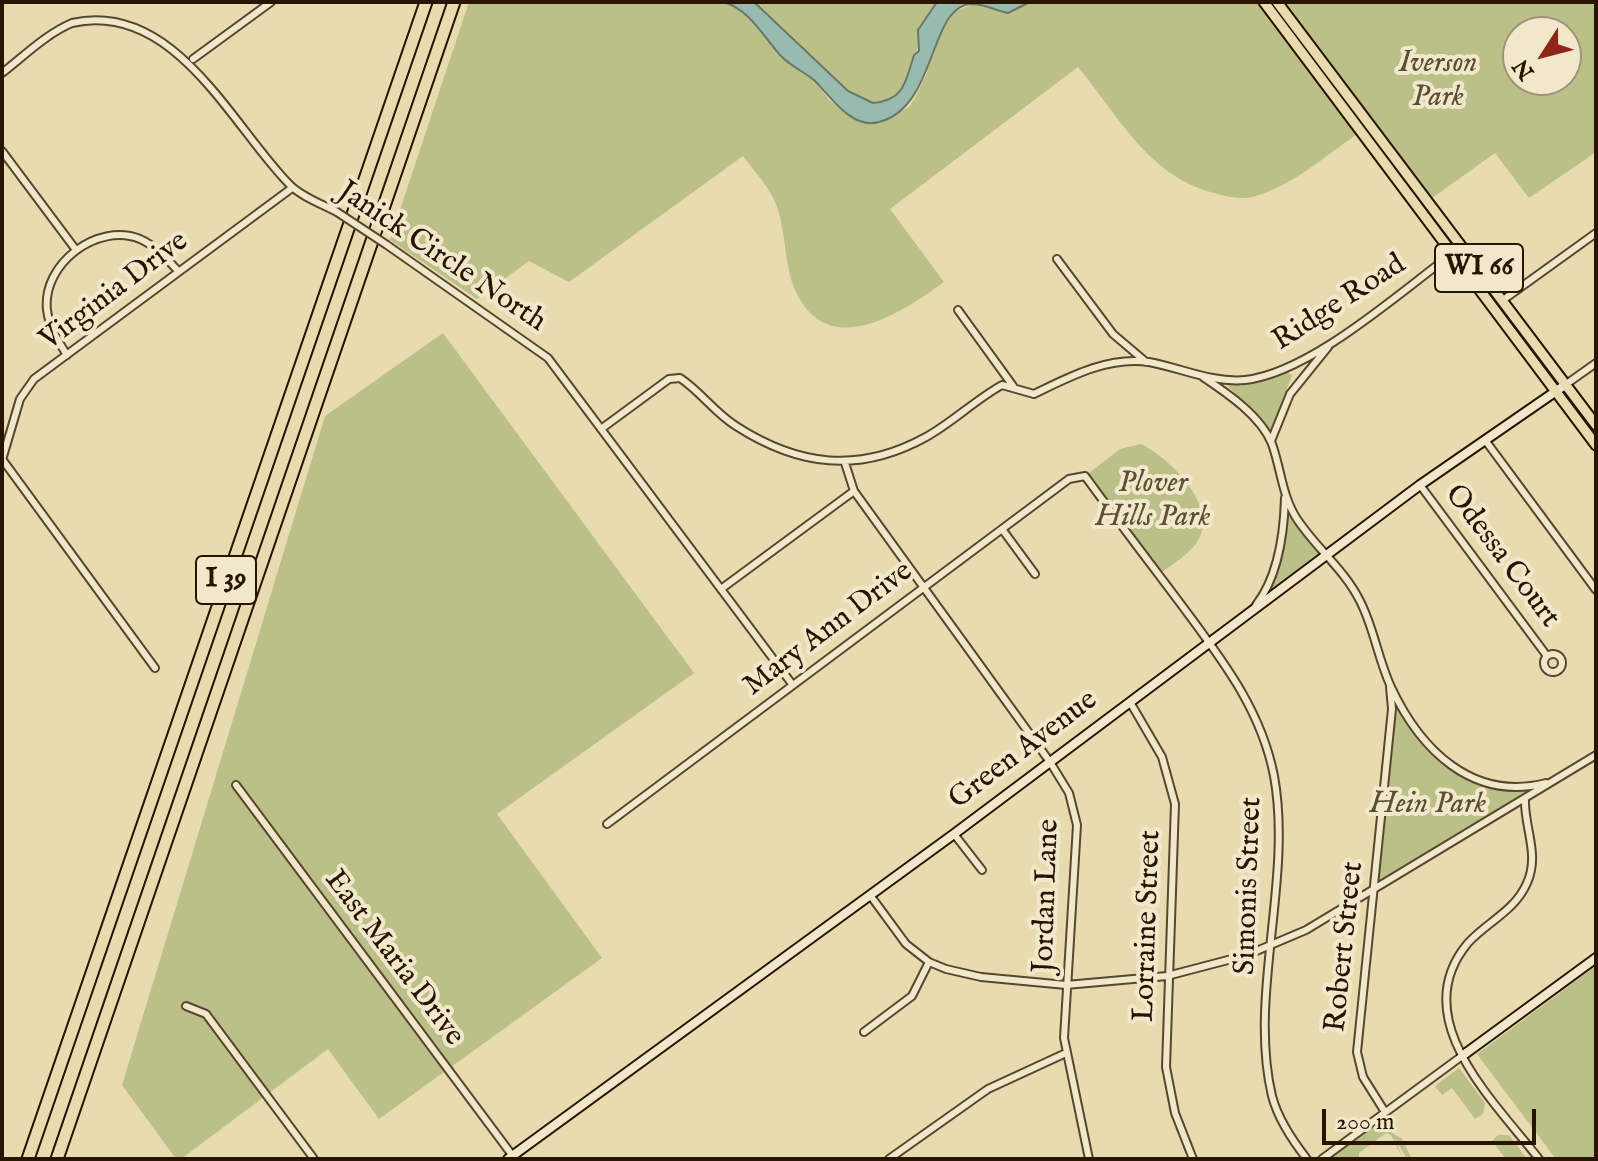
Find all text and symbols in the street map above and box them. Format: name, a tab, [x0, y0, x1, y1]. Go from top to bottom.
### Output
north arrow	[1502, 16, 1582, 96]
park label: Iverson Park	[1399, 47, 1477, 118]
text: N	[1507, 53, 1541, 85]
street label: Janick Circle North	[330, 175, 552, 341]
street label: Virginia Drive	[34, 225, 196, 359]
road number: WI 66	[1435, 244, 1523, 292]
street label: Ridge Road	[1267, 248, 1413, 360]
park label: Plover Hills Park	[1096, 467, 1210, 538]
street label: Odessa Court	[1436, 478, 1566, 636]
street label: Mary Ann Drive	[737, 555, 921, 705]
road number: I 39	[196, 556, 256, 604]
street label: Green Avenue	[943, 683, 1105, 819]
park label: Hein Park	[1370, 788, 1486, 824]
street label: Simonis Street	[1229, 796, 1271, 976]
street label: Jordan Lane	[1027, 818, 1069, 974]
street label: Lorraine Street	[1128, 830, 1170, 1022]
street label: Robert Street	[1319, 860, 1373, 1034]
street label: East Maria Drive	[315, 864, 471, 1054]
scale bar	[1326, 1093, 1540, 1143]
text: 200 m	[1336, 1107, 1395, 1138]

